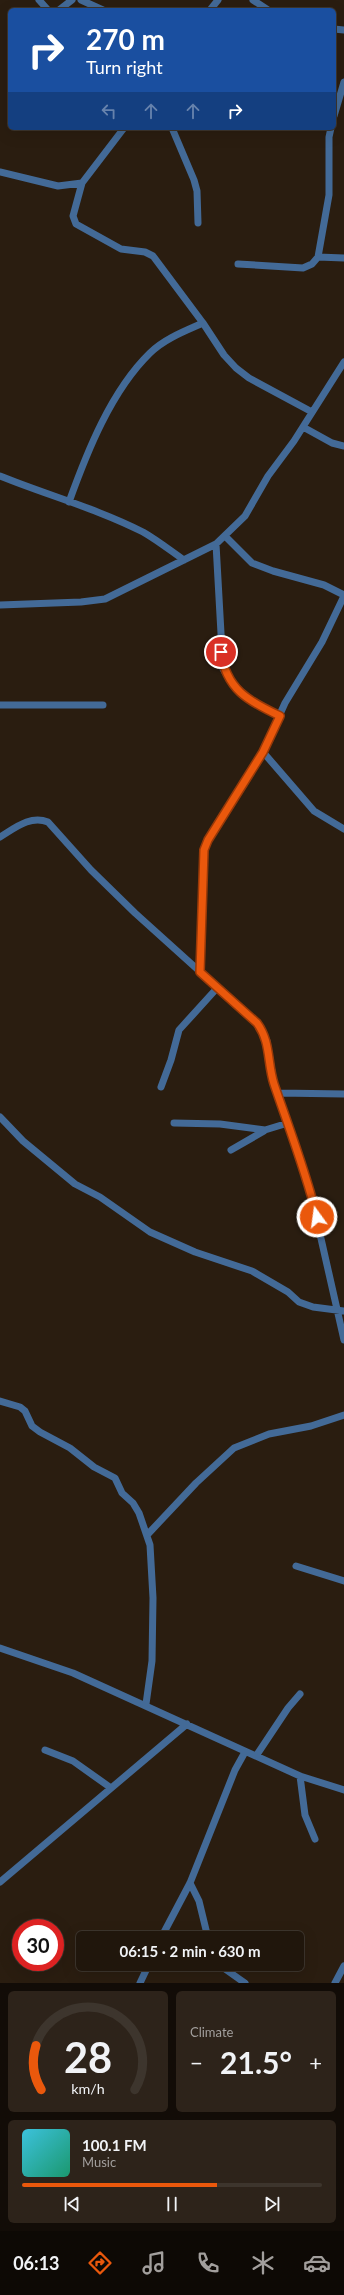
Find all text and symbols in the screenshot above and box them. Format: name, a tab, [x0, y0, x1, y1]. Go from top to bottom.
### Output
text: 270 m	[86, 22, 165, 56]
icon: right	[20, 24, 72, 76]
text: Turn right	[86, 56, 163, 78]
icon: left	[98, 100, 120, 122]
icon: ahead	[140, 100, 162, 122]
icon: ahead	[182, 100, 204, 122]
icon: right	[224, 100, 246, 122]
pin	[204, 635, 238, 669]
icon: arrive	[210, 641, 232, 663]
position arrow	[296, 1196, 338, 1238]
speed limit sign: 30	[12, 1919, 64, 1971]
text: 06:15 · 2 min · 630 m	[120, 1942, 260, 1960]
text: Climate	[190, 2024, 233, 2040]
text: 28	[64, 2031, 112, 2081]
text: 21.5°	[220, 2044, 292, 2080]
text: −	[190, 2049, 203, 2076]
text: +	[309, 2049, 322, 2076]
text: km/h	[71, 2079, 105, 2096]
text: 100.1 FM	[82, 2136, 147, 2154]
text: Music	[82, 2154, 116, 2170]
icon: previous	[61, 2193, 83, 2215]
icon: pause	[161, 2193, 183, 2215]
icon: next	[261, 2193, 283, 2215]
icon: directions	[86, 2249, 114, 2277]
icon: music	[140, 2249, 168, 2277]
icon: phone	[194, 2249, 222, 2277]
icon: climate	[249, 2249, 277, 2277]
icon: car	[303, 2249, 331, 2277]
text: 06:13	[13, 2252, 60, 2274]

